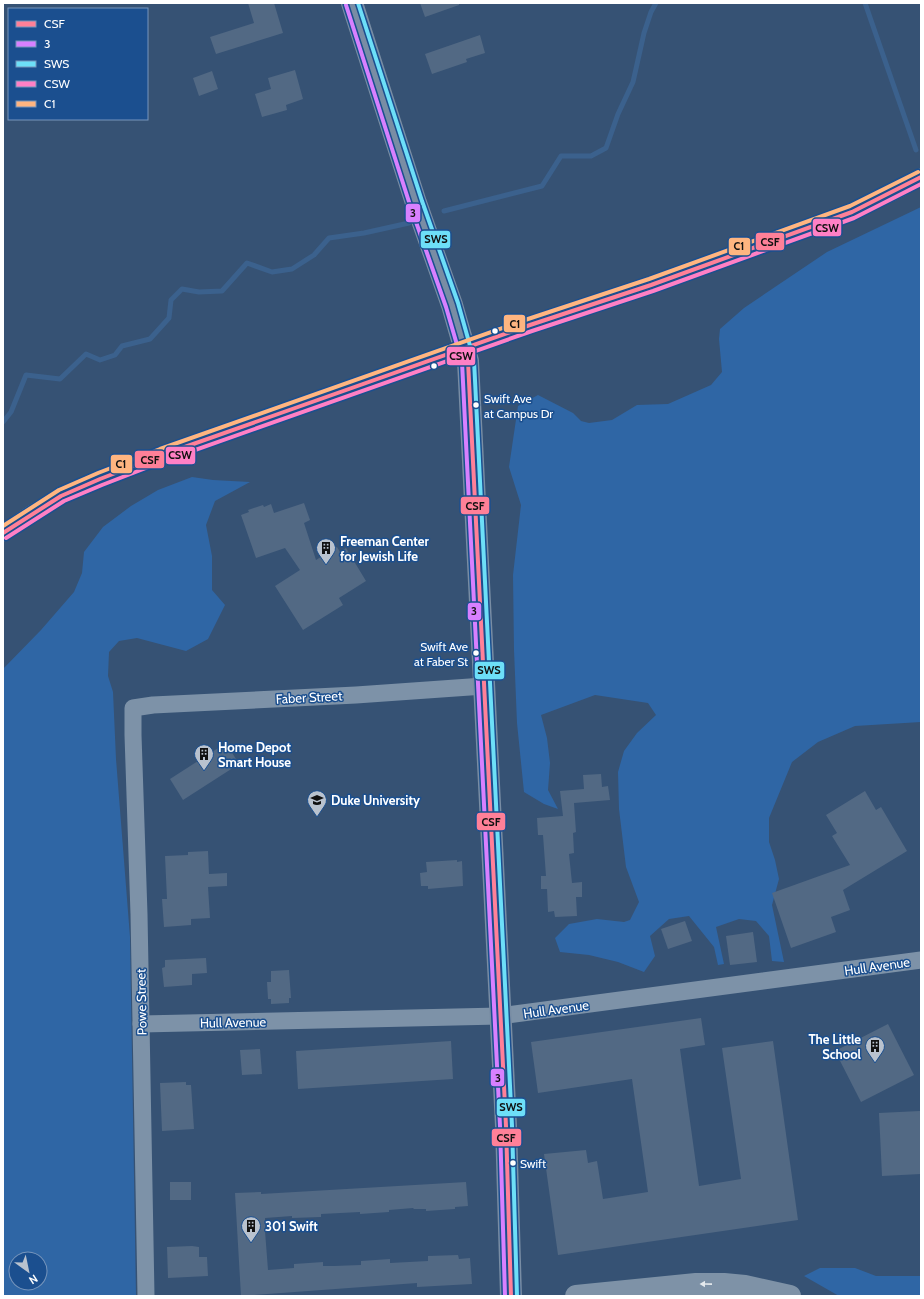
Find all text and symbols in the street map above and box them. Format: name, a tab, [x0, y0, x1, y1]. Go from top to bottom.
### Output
legend	[8, 8, 148, 120]
text: CSF	[44, 16, 65, 31]
text: 3	[44, 36, 51, 51]
text: SWS	[44, 56, 69, 71]
text: CSW	[44, 76, 70, 91]
text: C1	[44, 96, 55, 111]
line badge: 3	[405, 203, 421, 223]
text: 3	[410, 206, 416, 220]
line badge: CSW	[812, 218, 842, 237]
text: CSW	[815, 221, 839, 235]
line badge: SWS	[420, 230, 451, 249]
text: SWS	[424, 232, 448, 246]
line badge: CSF	[755, 232, 785, 251]
text: CSF	[761, 235, 780, 249]
line badge: C1	[728, 237, 751, 256]
text: C1	[734, 239, 744, 253]
line badge: C1	[503, 314, 526, 333]
text: C1	[510, 317, 520, 331]
unlabelled marker	[490, 326, 500, 336]
line badge: CSW	[446, 346, 476, 366]
text: CSW	[449, 349, 473, 363]
unlabelled marker	[429, 361, 439, 371]
place label: Swift Ave at Campus Dr	[484, 391, 553, 421]
marker: Swift Ave at Campus Dr	[471, 400, 481, 410]
line badge: CSW	[165, 446, 196, 465]
text: CSW	[168, 448, 192, 462]
line badge: CSF	[134, 450, 165, 469]
text: CSF	[141, 453, 160, 467]
line badge: C1	[110, 454, 133, 474]
text: C1	[116, 457, 126, 471]
line badge: CSF	[460, 496, 490, 515]
text: CSF	[466, 499, 485, 513]
place label: Freeman Center for Jewish Life	[340, 533, 430, 564]
building icon: Freeman Center for Jewish Life	[315, 537, 337, 565]
line badge: 3	[467, 602, 482, 621]
text: 3	[471, 604, 477, 618]
place label: Swift Ave at Faber St	[414, 639, 468, 669]
marker: Swift Ave at Faber St	[471, 648, 481, 658]
line badge: SWS	[474, 661, 505, 680]
text: SWS	[477, 663, 501, 677]
street label: Faber Street	[275, 687, 343, 707]
place label: Home Depot Smart House	[218, 739, 291, 770]
building icon: Home Depot Smart House	[193, 743, 215, 771]
school or university icon: Duke University	[306, 789, 328, 817]
place label: Duke University	[331, 792, 420, 808]
line badge: CSF	[476, 812, 506, 831]
text: CSF	[482, 815, 501, 829]
street label: Hull Avenue	[843, 953, 911, 979]
street label: Powe Street	[132, 968, 150, 1035]
street label: Hull Avenue	[522, 996, 590, 1022]
street label: Hull Avenue	[200, 1013, 267, 1031]
place label: The Little School	[808, 1031, 862, 1062]
building icon: The Little School	[864, 1035, 886, 1063]
line badge: 3	[490, 1068, 505, 1087]
text: 3	[495, 1071, 501, 1085]
line badge: SWS	[496, 1098, 526, 1117]
text: SWS	[499, 1100, 523, 1114]
line badge: CSF	[491, 1128, 522, 1147]
text: CSF	[497, 1131, 516, 1145]
place label: Swift	[520, 1156, 546, 1171]
marker: Swift	[508, 1158, 518, 1168]
building icon: 301 Swift	[240, 1215, 262, 1243]
place label: 301 Swift	[265, 1218, 318, 1234]
north arrow	[8, 1251, 48, 1291]
text: N	[26, 1271, 41, 1287]
one-way arrow	[699, 1281, 712, 1287]

